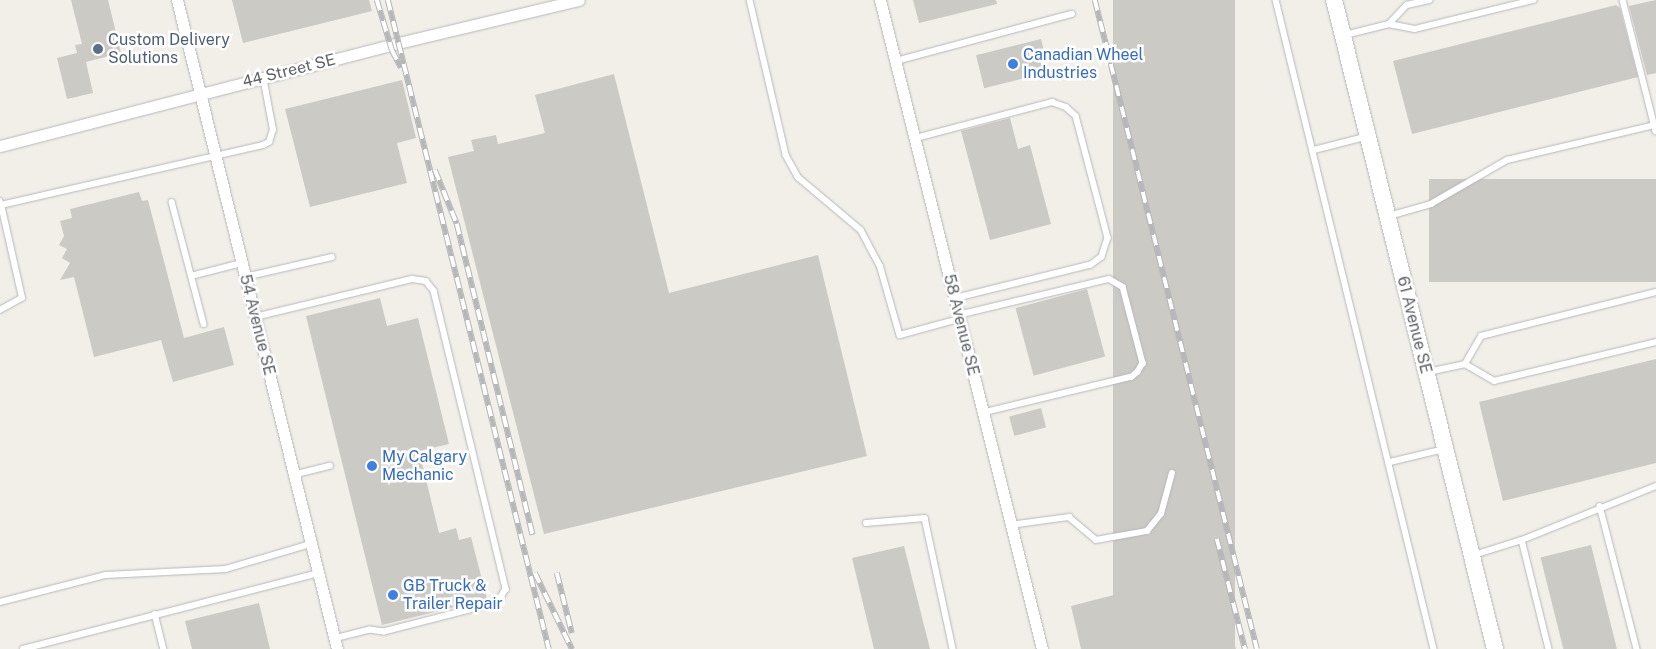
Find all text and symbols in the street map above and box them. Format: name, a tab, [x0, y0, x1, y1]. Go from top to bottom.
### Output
place label: Custom Delivery Solutions	[108, 30, 230, 68]
marker: Custom Delivery Solutions	[92, 43, 104, 55]
place label: Canadian Wheel Industries	[1023, 45, 1144, 83]
street label: 44 Street SE	[240, 50, 338, 92]
marker: Canadian Wheel Industries	[1007, 58, 1019, 70]
street label: 54 Avenue SE	[235, 272, 279, 378]
street label: 58 Avenue SE	[939, 272, 983, 378]
street label: 61 Avenue SE	[1393, 274, 1435, 376]
place label: My Calgary Mechanic	[382, 447, 467, 485]
marker: My Calgary Mechanic	[366, 460, 378, 472]
place label: GB Truck & Trailer Repair	[403, 576, 503, 614]
marker: GB Truck & Trailer Repair	[387, 589, 399, 601]

